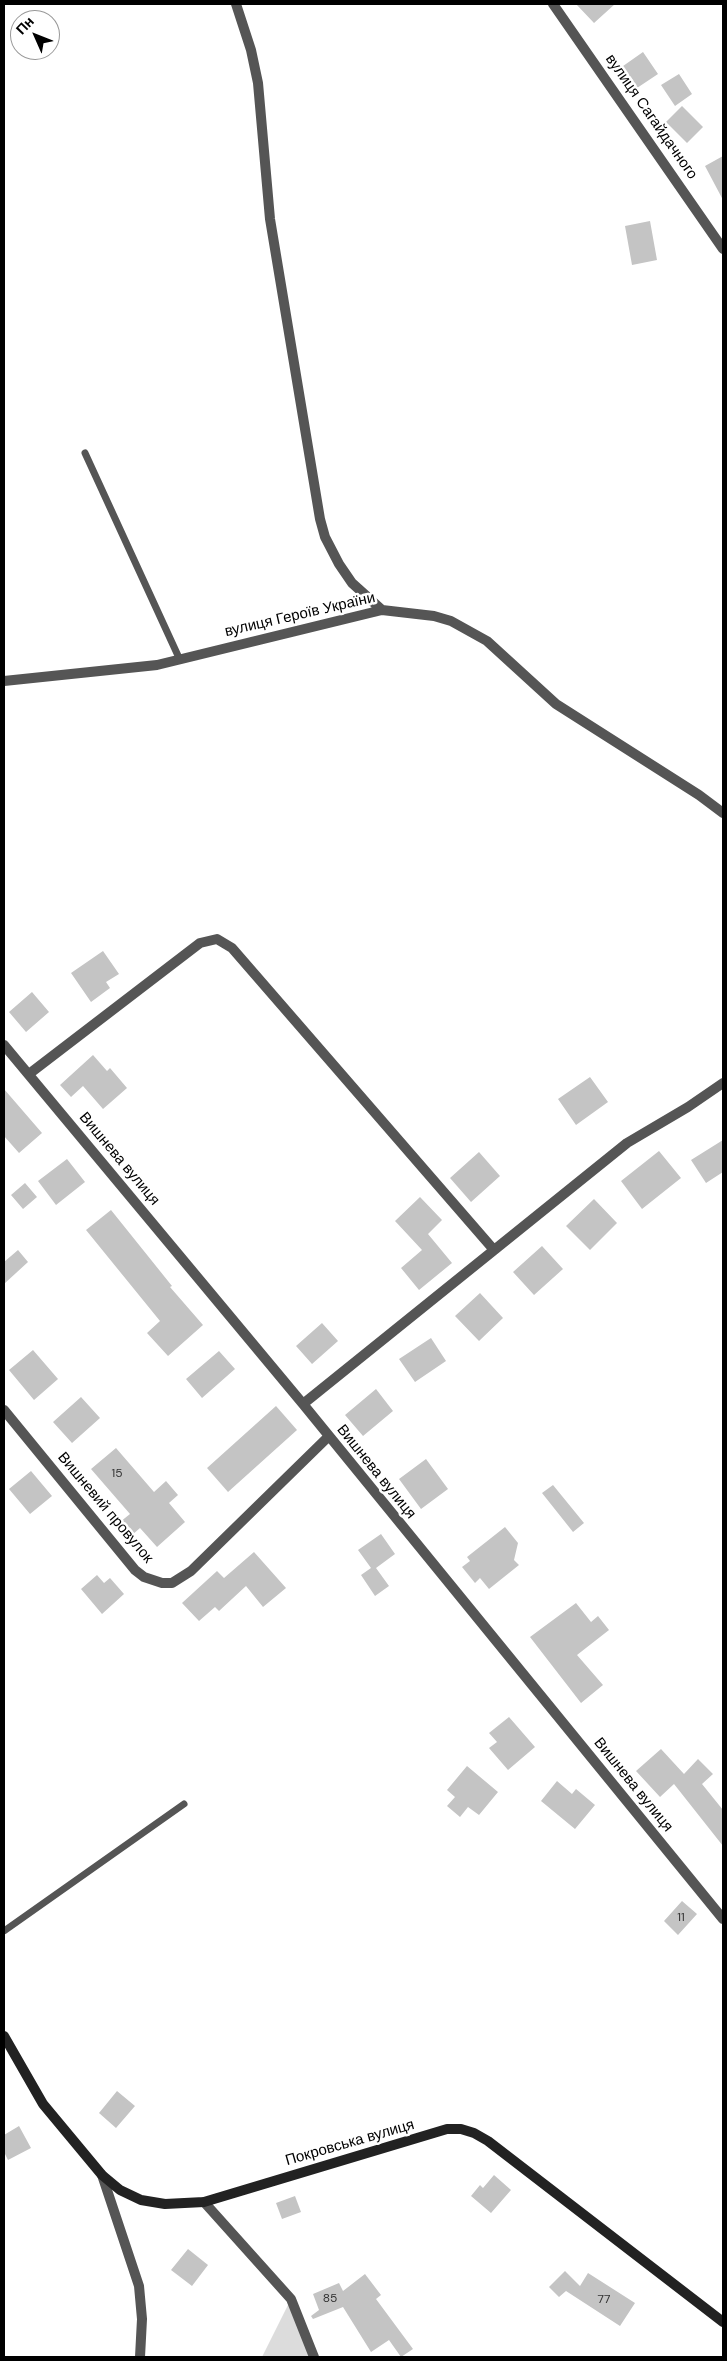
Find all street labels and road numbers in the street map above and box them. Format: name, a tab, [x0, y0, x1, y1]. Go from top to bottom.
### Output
street label: вулиця Сагайдачного	[601, 51, 701, 183]
street label: вулиця Героїв України	[223, 589, 377, 641]
street label: Вишнева вулиця	[75, 1109, 163, 1209]
street label: Вишнева вулиця	[333, 1421, 419, 1523]
street label: Вишневий провулок	[53, 1449, 157, 1567]
street label: Вишнева вулиця	[590, 1734, 676, 1836]
street label: Покровська вулиця	[283, 2116, 417, 2170]

